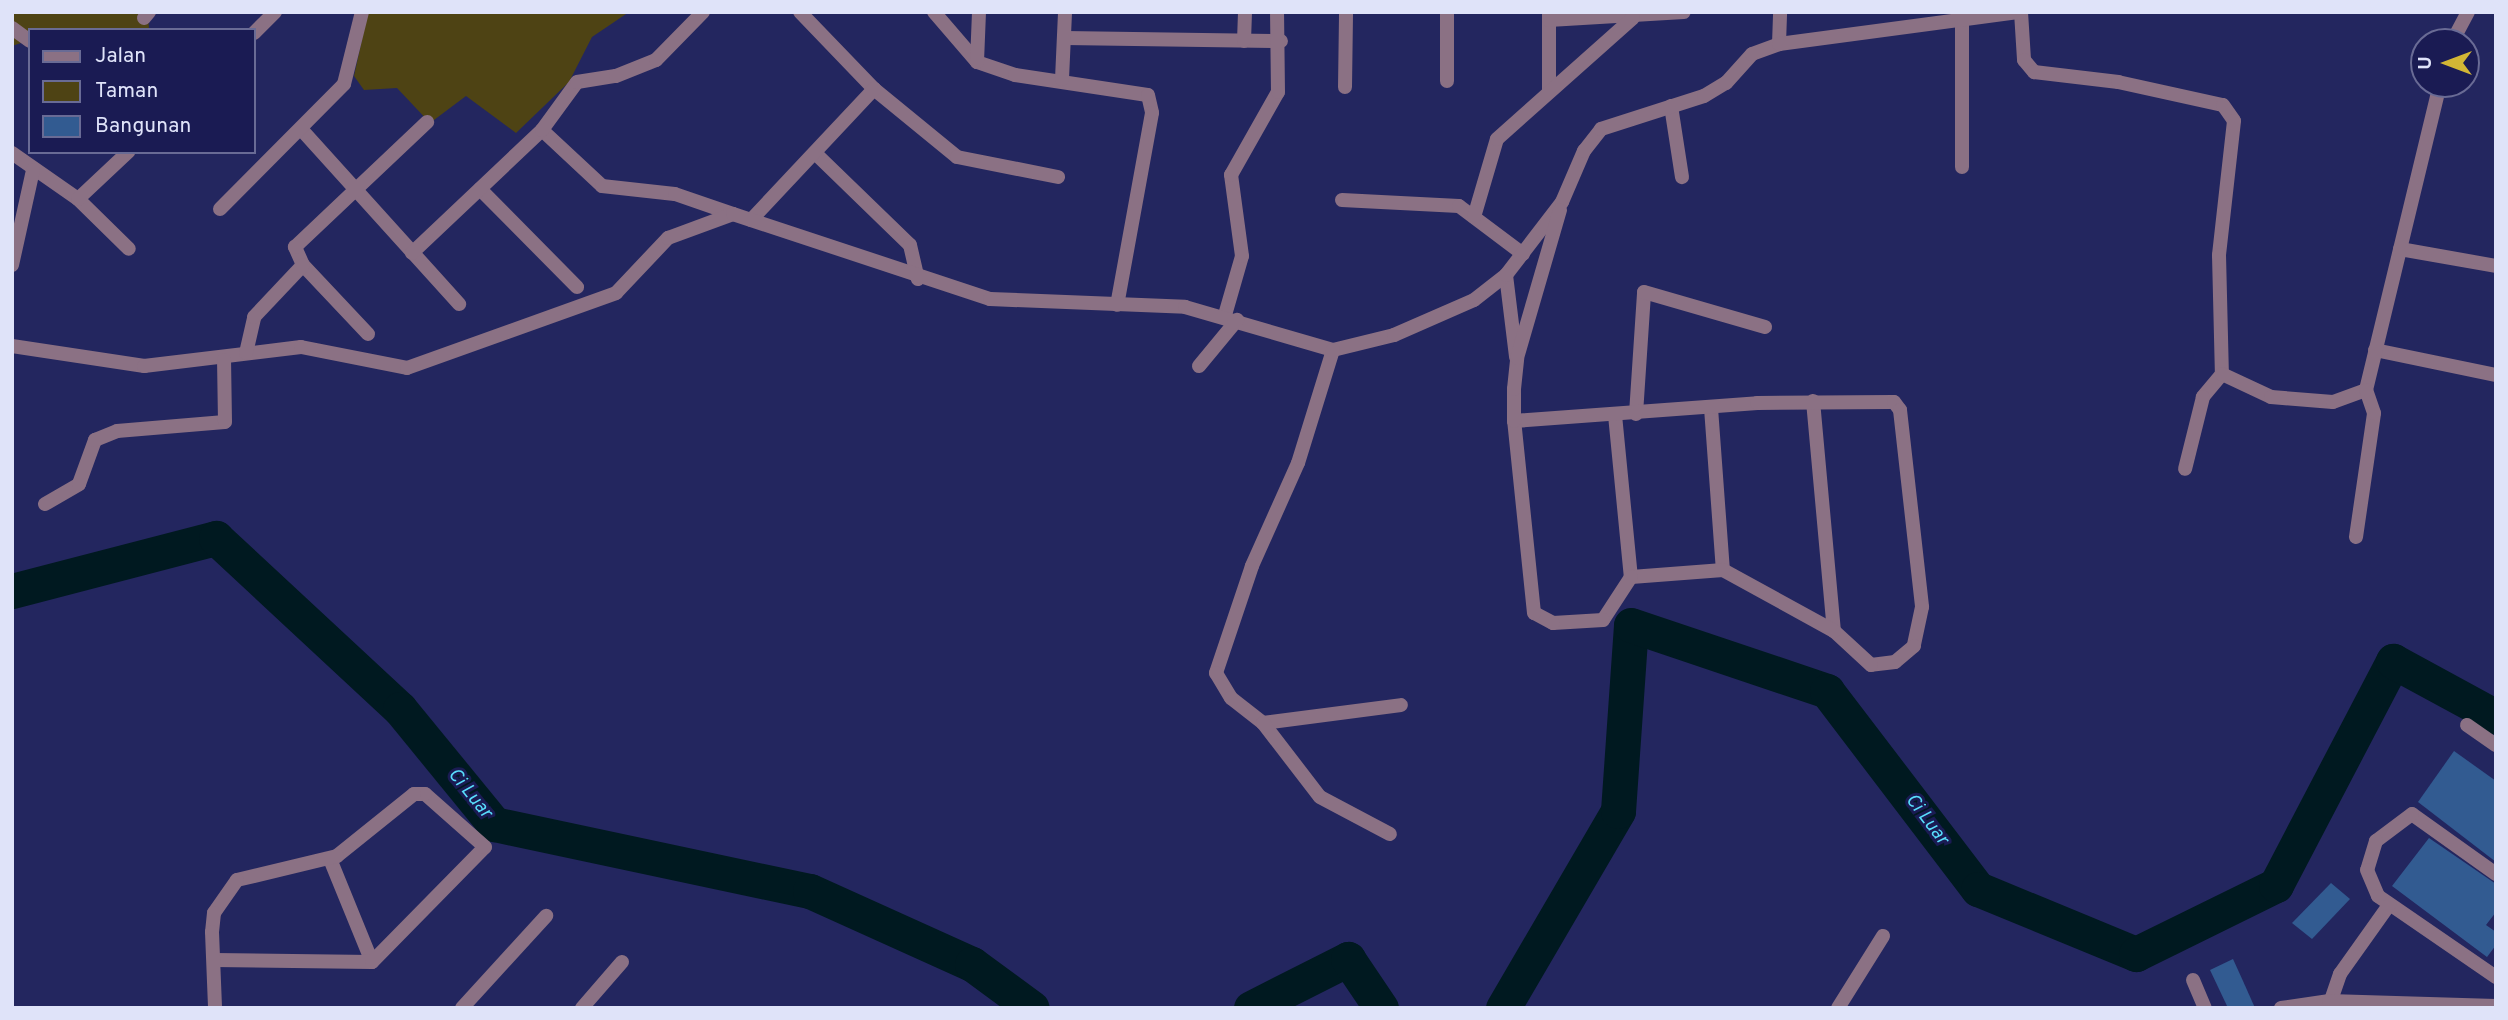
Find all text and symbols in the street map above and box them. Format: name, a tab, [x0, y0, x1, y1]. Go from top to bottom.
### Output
legend	[28, 28, 256, 154]
north arrow	[2410, 28, 2480, 98]
text: Jalan	[95, 43, 146, 70]
text: U	[2414, 56, 2438, 70]
text: Taman	[95, 78, 158, 105]
text: Bangunan	[95, 113, 191, 140]
water label: Ci Luar	[442, 764, 496, 824]
water label: Ci Luar	[1899, 790, 1953, 850]

